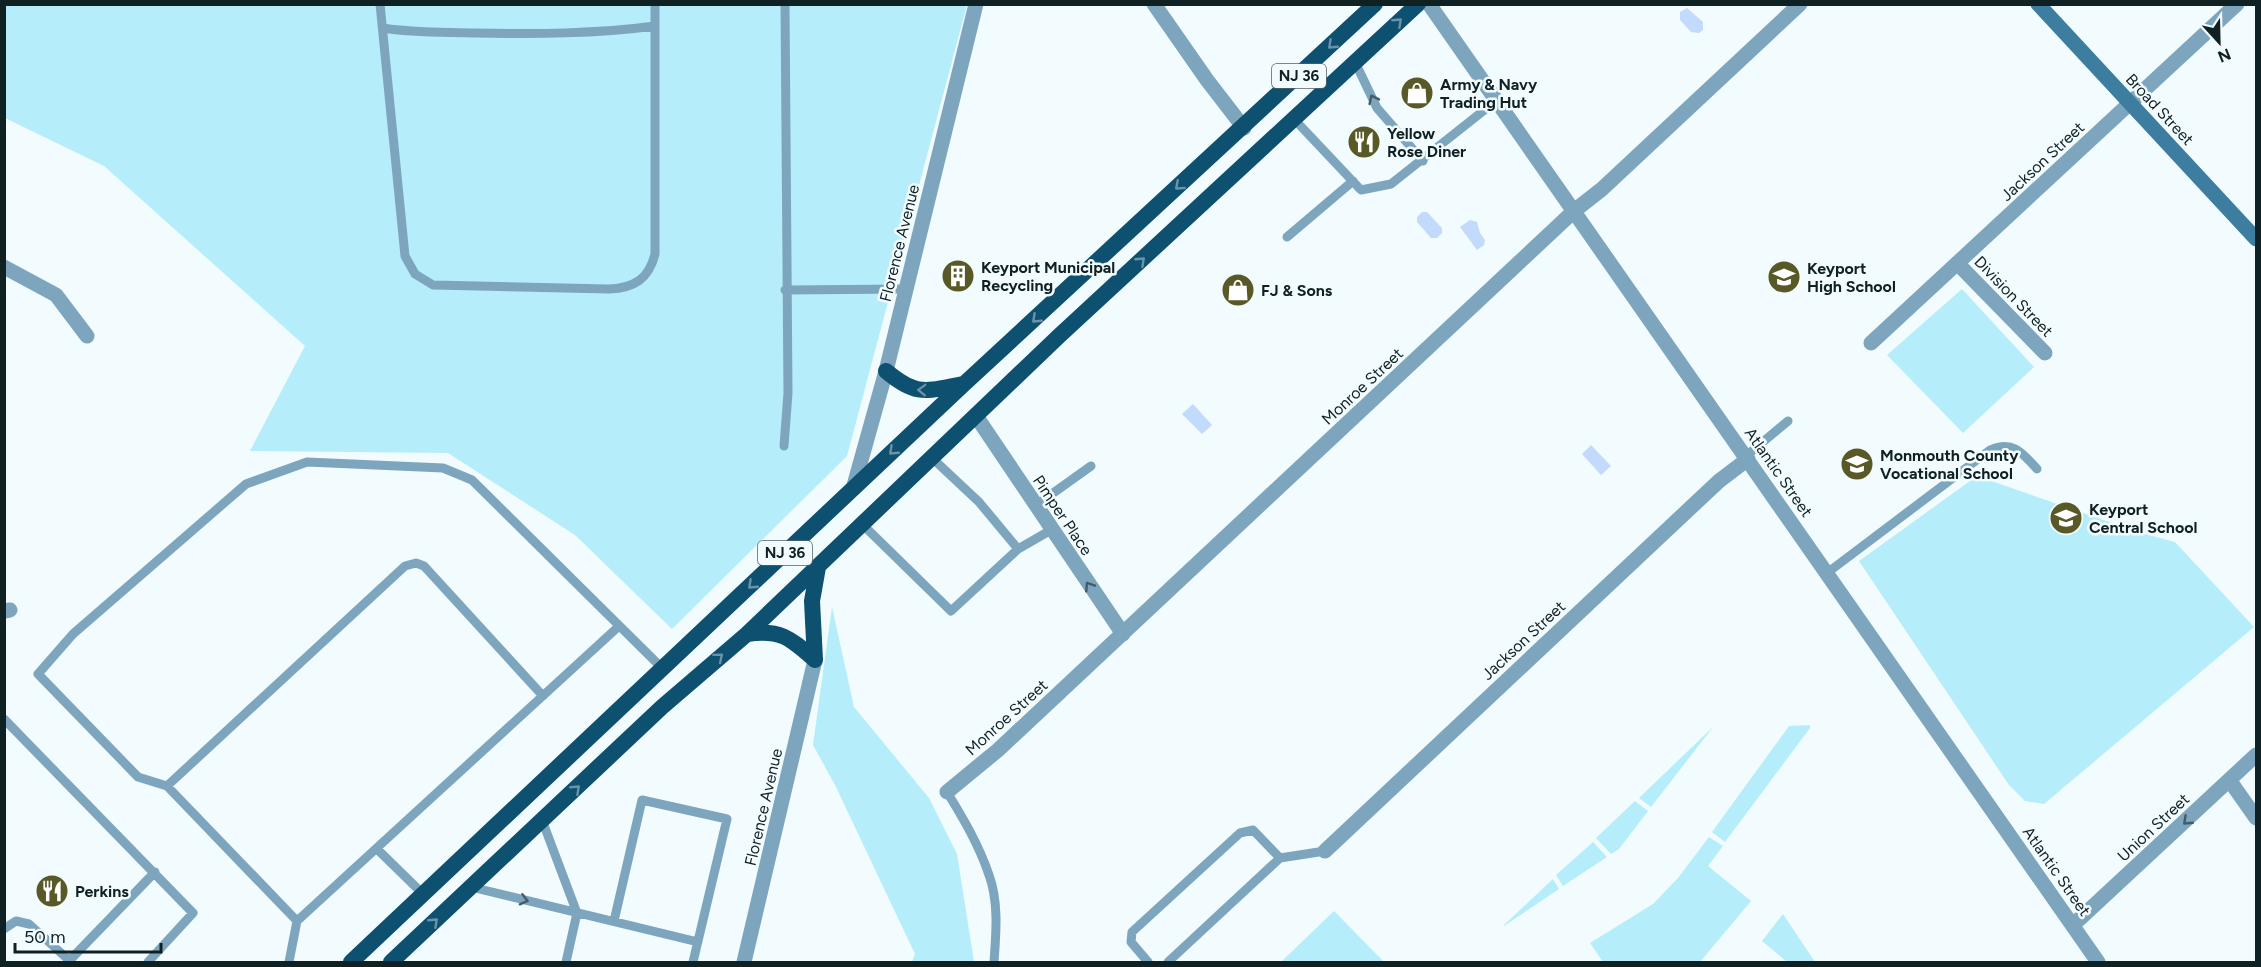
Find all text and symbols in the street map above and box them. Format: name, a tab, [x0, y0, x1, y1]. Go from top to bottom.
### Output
north arrow	[2189, 12, 2249, 72]
one-way arrow	[1392, 18, 1402, 29]
one-way arrow	[1328, 37, 1339, 48]
text: N	[2215, 44, 2234, 67]
road number: NJ 36	[1272, 64, 1326, 88]
street label: Broad Street	[2122, 70, 2198, 149]
shop icon: Army & Navy Trading Hut	[1399, 75, 1435, 111]
place label: Army & Navy Trading Hut	[1440, 75, 1538, 112]
one-way arrow	[1369, 95, 1380, 106]
street label: Jackson Street	[1997, 118, 2088, 205]
restaurant icon: Yellow Rose Diner	[1346, 124, 1382, 160]
place label: Yellow Rose Diner	[1387, 124, 1466, 161]
one-way arrow	[1175, 179, 1186, 190]
street label: Florence Avenue	[876, 182, 923, 304]
street label: Division Street	[1970, 252, 2057, 341]
one-way arrow	[1133, 257, 1144, 268]
building icon: Keyport Municipal Recycling	[940, 258, 976, 294]
place label: Keyport Municipal Recycling	[981, 258, 1115, 295]
school or university icon: Keyport High School	[1766, 259, 1802, 295]
place label: Keyport High School	[1807, 259, 1896, 296]
shop icon: FJ & Sons	[1220, 272, 1256, 308]
place label: FJ & Sons	[1261, 281, 1333, 300]
one-way arrow	[1033, 311, 1044, 322]
street label: Monroe Street	[1318, 344, 1407, 429]
one-way arrow	[918, 383, 927, 396]
street label: Atlantic Street	[1741, 424, 1816, 521]
one-way arrow	[889, 444, 900, 455]
school or university icon: Monmouth County Vocational School	[1839, 446, 1875, 482]
place label: Monmouth County Vocational School	[1880, 446, 2019, 483]
street label: Pimper Place	[1029, 472, 1096, 559]
school or university icon: Keyport Central School	[2048, 500, 2084, 536]
place label: Keyport Central School	[2089, 500, 2197, 537]
road number: NJ 36	[758, 541, 812, 565]
one-way arrow	[748, 578, 758, 589]
one-way arrow	[1085, 582, 1096, 593]
street label: Jackson Street	[1478, 597, 1569, 684]
one-way arrow	[712, 653, 723, 664]
street label: Monroe Street	[961, 676, 1051, 759]
street label: Florence Avenue	[741, 746, 786, 868]
one-way arrow	[568, 785, 579, 796]
street label: Union Street	[2114, 789, 2193, 865]
one-way arrow	[2183, 814, 2194, 825]
street label: Atlantic Street	[2019, 823, 2094, 920]
restaurant icon: Perkins	[34, 873, 70, 909]
place label: Perkins	[75, 882, 129, 901]
one-way arrow	[519, 892, 529, 905]
scale bar	[15, 916, 160, 954]
one-way arrow	[426, 919, 437, 930]
text: 50 m	[24, 926, 66, 948]

